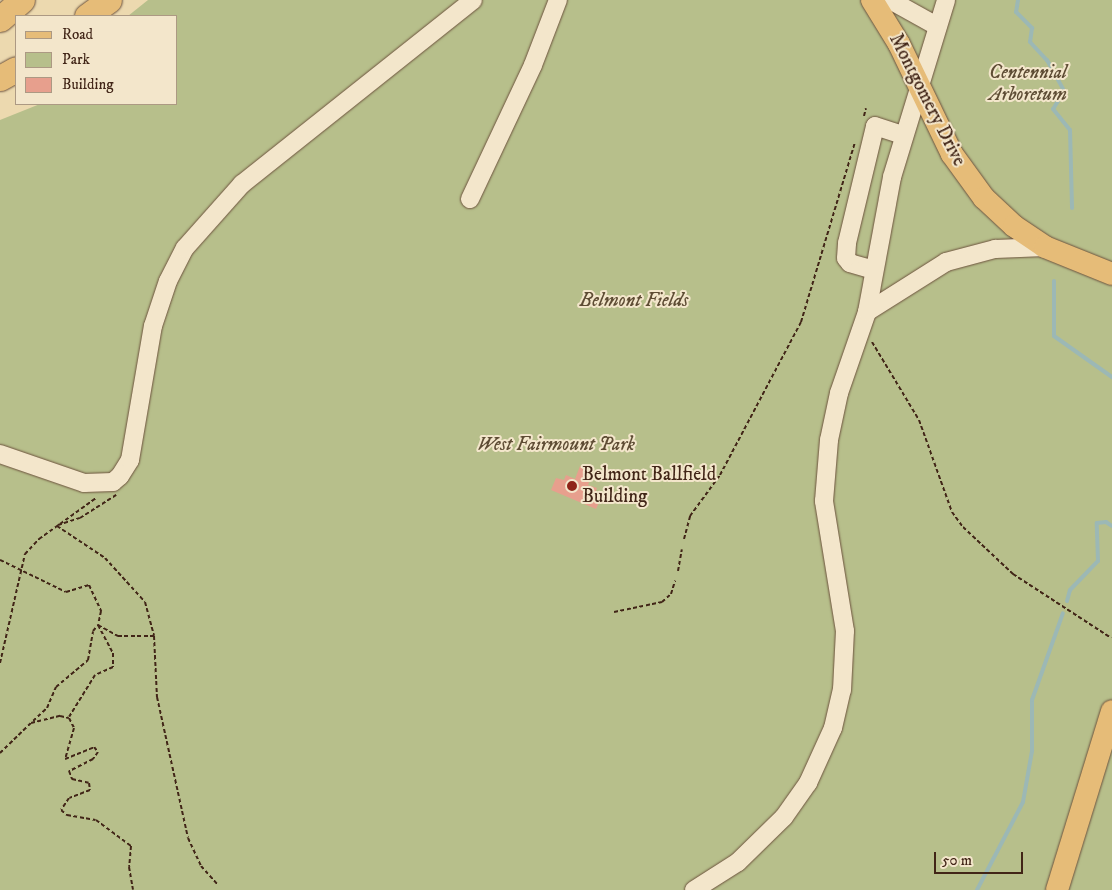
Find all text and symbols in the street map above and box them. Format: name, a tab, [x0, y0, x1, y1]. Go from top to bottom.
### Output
legend	[15, 15, 178, 105]
text: Road	[62, 25, 93, 44]
street label: Montgomery Drive	[884, 30, 970, 170]
text: Park	[62, 50, 90, 69]
park label: Centennial Arboretum	[989, 62, 1067, 106]
text: Building	[62, 75, 114, 94]
park label: Belmont Fields	[580, 290, 688, 312]
park label: West Fairmount Park	[477, 434, 635, 456]
place label: Belmont Ballfield Building	[582, 464, 716, 508]
marker: Belmont Ballfield Building	[566, 480, 578, 492]
scale bar	[937, 842, 1026, 874]
text: 50 m	[942, 851, 972, 870]

